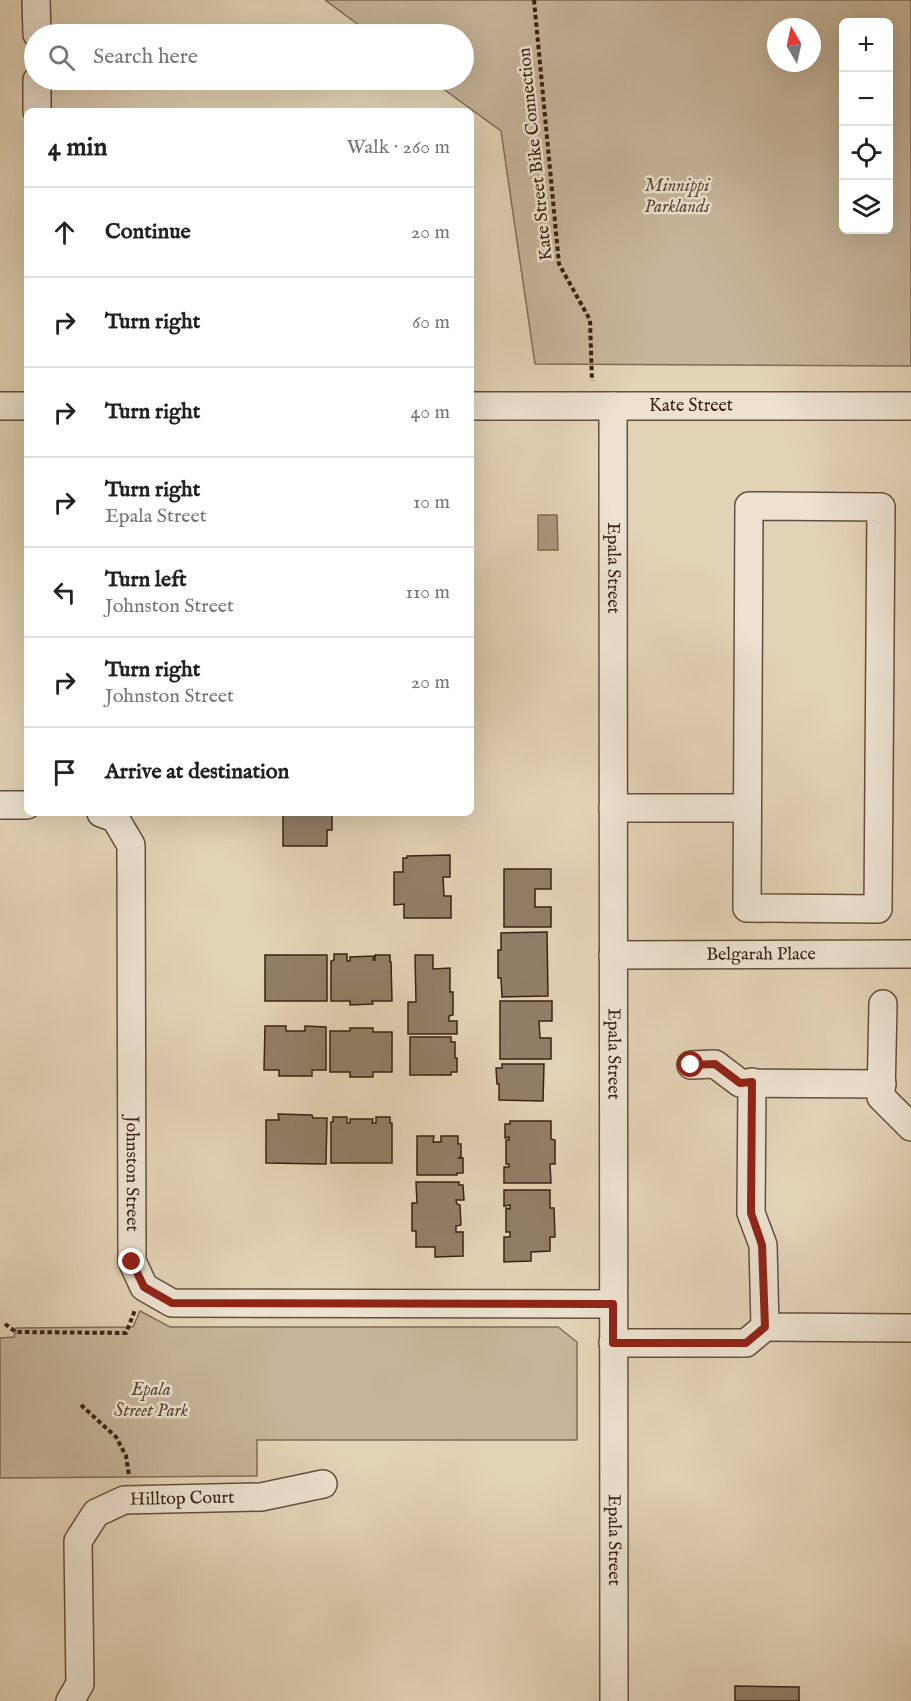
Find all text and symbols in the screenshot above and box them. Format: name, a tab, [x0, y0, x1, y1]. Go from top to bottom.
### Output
north arrow	[767, 18, 821, 72]
map controls	[839, 18, 893, 234]
button: +	[839, 18, 893, 72]
search box	[24, 24, 474, 90]
icon: search	[45, 41, 78, 74]
text: Search here	[93, 43, 198, 71]
street label: Kate Street Bike Connection	[513, 46, 559, 262]
button: −	[839, 72, 893, 126]
button: locate	[839, 126, 893, 180]
text: 4 min	[48, 131, 107, 164]
text: Walk · 260 m	[347, 135, 450, 160]
park label: Minnippi Parklands	[644, 175, 711, 219]
button: layers	[839, 180, 893, 234]
icon: ahead	[48, 216, 81, 249]
text: Continue	[105, 218, 191, 246]
text: 20 m	[411, 220, 450, 245]
icon: right	[48, 306, 81, 339]
text: Turn right	[105, 308, 200, 336]
text: 60 m	[412, 310, 450, 335]
street label: Kate Street	[649, 395, 733, 418]
icon: right	[48, 396, 81, 429]
text: Turn right	[105, 398, 200, 426]
text: 40 m	[411, 400, 450, 425]
text: Turn right	[105, 476, 200, 504]
icon: right	[48, 486, 81, 519]
text: 10 m	[413, 490, 450, 515]
text: Epala Street	[105, 504, 207, 529]
street label: Epala Street	[602, 522, 625, 614]
text: Turn left	[105, 566, 187, 594]
icon: left	[48, 576, 81, 609]
text: 110 m	[406, 580, 450, 605]
text: Johnston Street	[105, 594, 234, 619]
text: Turn right	[105, 656, 200, 684]
icon: right	[48, 666, 81, 699]
text: 20 m	[411, 670, 450, 695]
text: Johnston Street	[105, 684, 234, 709]
icon: arrive	[48, 756, 81, 789]
text: Arrive at destination	[105, 758, 289, 786]
street label: Belgarah Place	[706, 943, 816, 966]
street label: Epala Street	[602, 1008, 625, 1100]
route start	[677, 1051, 703, 1077]
street label: Johnston Street	[120, 1114, 143, 1232]
route end	[118, 1248, 144, 1274]
park label: Epala Street Park	[114, 1379, 188, 1423]
street label: Hilltop Court	[130, 1486, 235, 1511]
street label: Epala Street	[602, 1494, 625, 1586]

